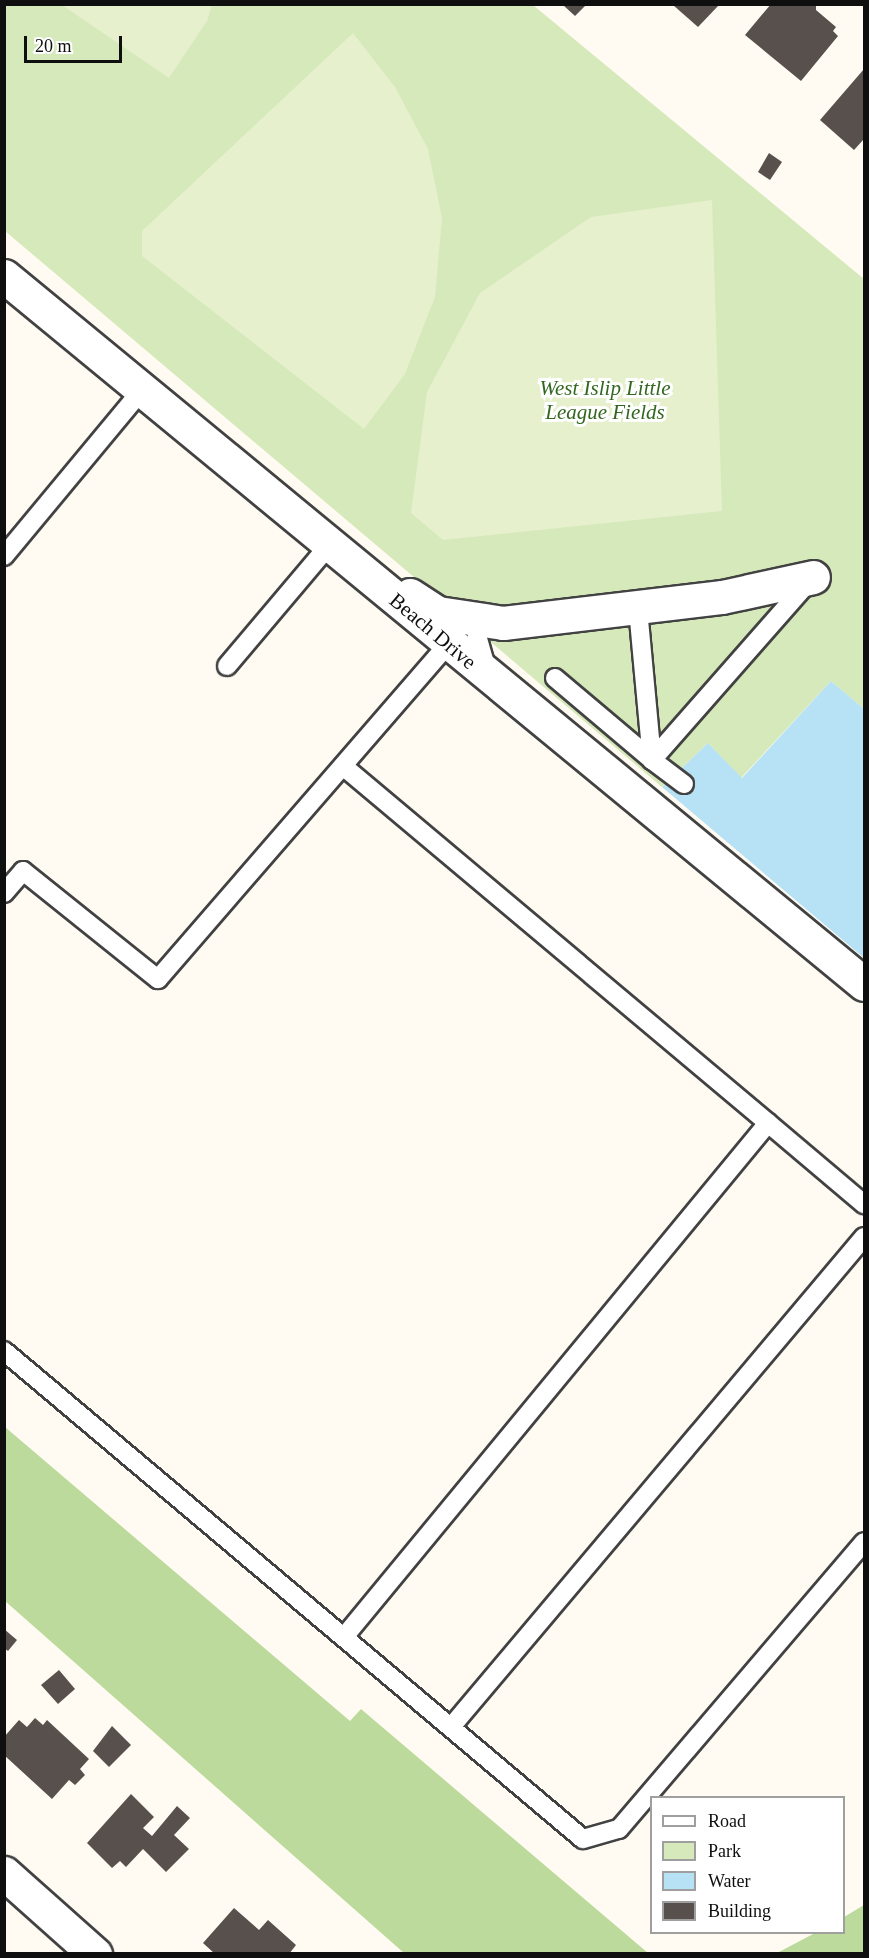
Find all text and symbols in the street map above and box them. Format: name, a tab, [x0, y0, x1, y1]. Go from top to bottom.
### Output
scale bar	[27, 24, 124, 62]
text: 20 m	[35, 36, 72, 56]
park label: West Islip Little League Fields	[539, 375, 671, 425]
street label: Beach Drive	[384, 587, 482, 675]
legend	[650, 1796, 845, 1934]
text: Road	[708, 1811, 746, 1831]
text: Park	[708, 1841, 741, 1861]
text: Water	[708, 1871, 751, 1891]
text: Building	[708, 1901, 771, 1921]

